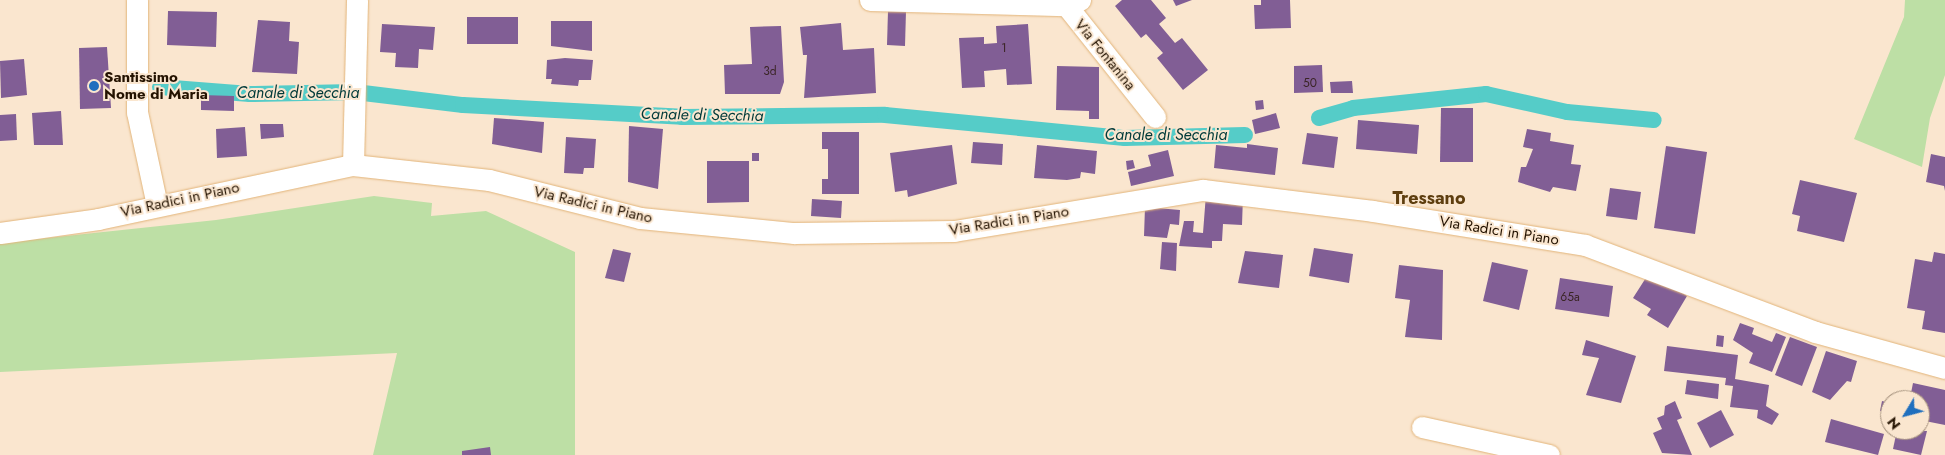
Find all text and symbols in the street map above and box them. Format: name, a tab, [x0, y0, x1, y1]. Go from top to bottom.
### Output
street label: Via Fontanina	[1071, 16, 1139, 94]
house number: 1	[1001, 42, 1007, 56]
house number: 3d	[763, 65, 777, 79]
place label: Santissimo Nome di Maria	[104, 68, 208, 103]
house number: 50	[1303, 77, 1317, 91]
marker: Santissimo Nome di Maria	[88, 80, 100, 92]
water label: Canale di Secchia	[237, 83, 359, 103]
water label: Canale di Secchia	[640, 104, 764, 126]
water label: Canale di Secchia	[1105, 125, 1227, 145]
street label: Via Radici in Piano	[119, 179, 241, 221]
street label: Via Radici in Piano	[532, 183, 654, 227]
district label: Tressano	[1392, 187, 1466, 209]
street label: Via Radici in Piano	[948, 203, 1070, 239]
street label: Via Radici in Piano	[1438, 213, 1560, 249]
house number: 65a	[1560, 291, 1580, 305]
north arrow	[1880, 390, 1930, 440]
text: N	[1882, 413, 1905, 434]

